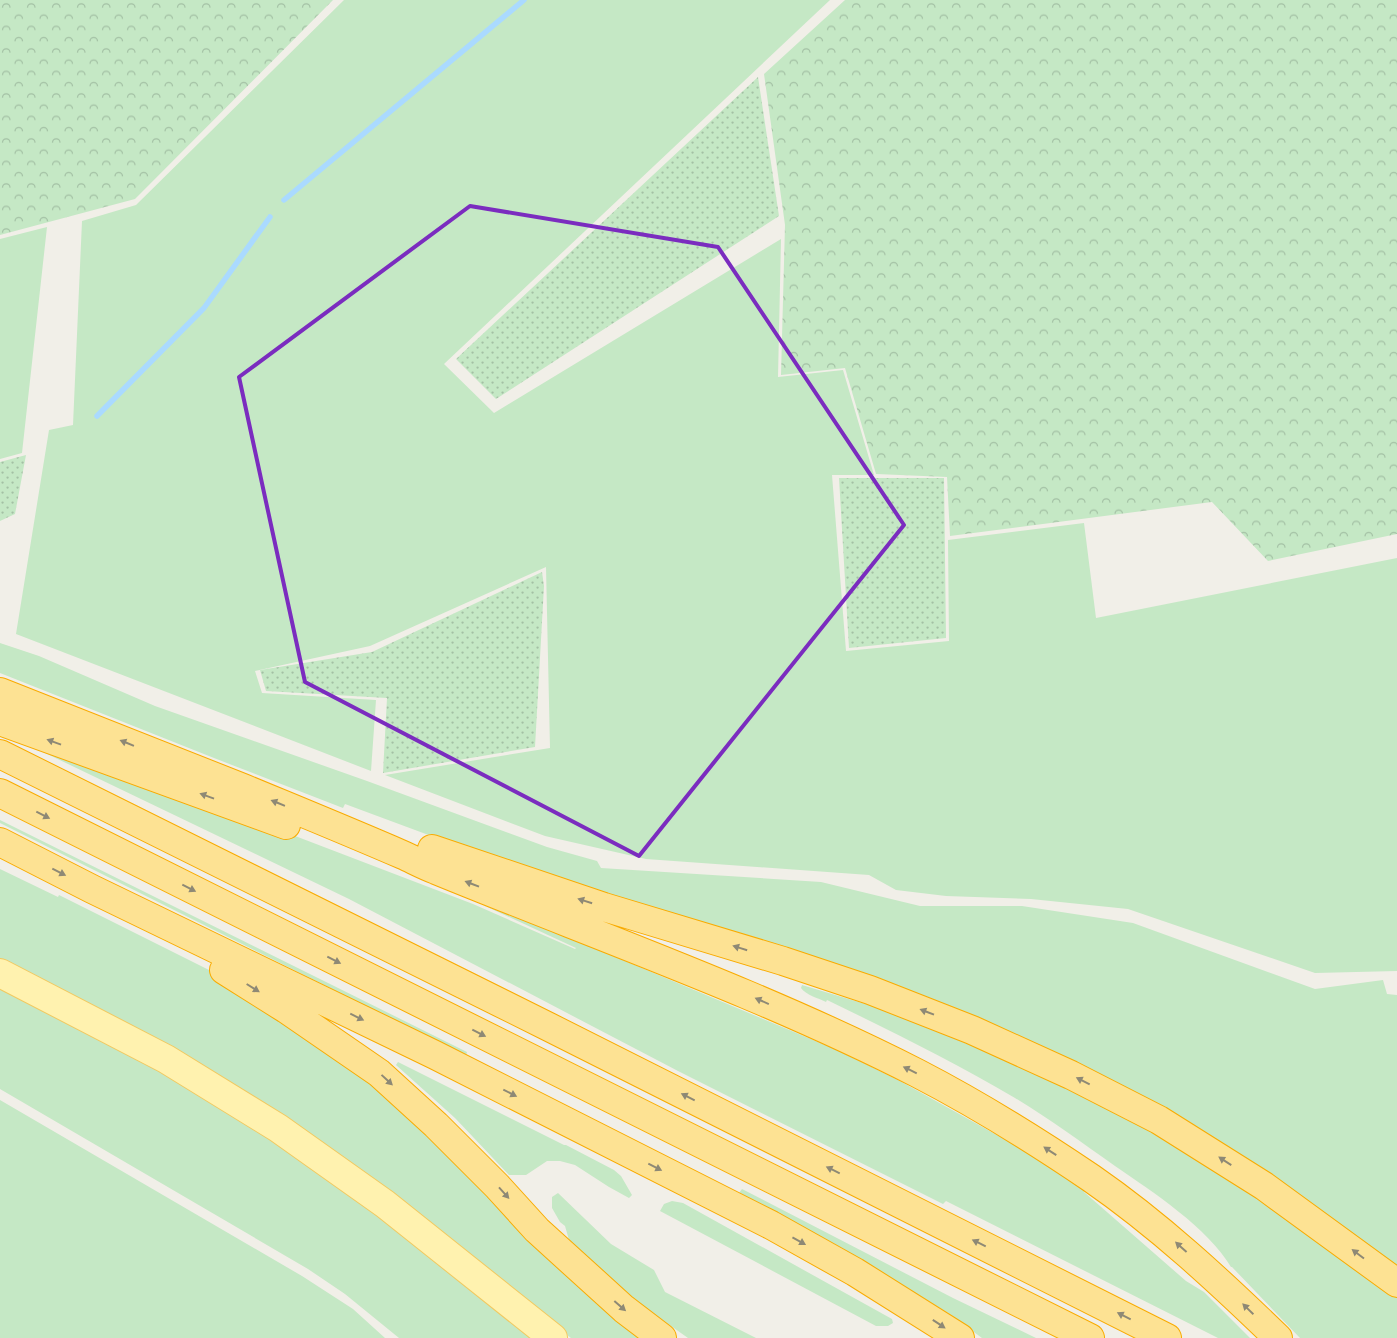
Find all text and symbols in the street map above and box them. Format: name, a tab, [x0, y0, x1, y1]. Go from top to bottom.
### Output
one-way arrow	[46, 738, 61, 745]
one-way arrow	[120, 738, 134, 746]
one-way arrow	[199, 792, 214, 799]
one-way arrow	[271, 798, 285, 806]
one-way arrow	[36, 811, 51, 819]
one-way arrow	[52, 868, 66, 876]
one-way arrow	[464, 880, 479, 887]
one-way arrow	[182, 884, 196, 892]
one-way arrow	[577, 897, 592, 904]
one-way arrow	[732, 944, 747, 952]
one-way arrow	[327, 956, 341, 964]
one-way arrow	[247, 983, 260, 993]
one-way arrow	[755, 997, 769, 1005]
one-way arrow	[920, 1008, 934, 1016]
one-way arrow	[350, 1013, 364, 1021]
one-way arrow	[472, 1029, 486, 1037]
one-way arrow	[903, 1065, 917, 1073]
one-way arrow	[380, 1074, 392, 1086]
one-way arrow	[1076, 1077, 1090, 1085]
one-way arrow	[502, 1089, 517, 1097]
one-way arrow	[681, 1093, 695, 1101]
one-way arrow	[1044, 1147, 1057, 1156]
one-way arrow	[1218, 1156, 1231, 1166]
one-way arrow	[647, 1163, 662, 1171]
one-way arrow	[826, 1166, 840, 1174]
one-way arrow	[498, 1187, 509, 1200]
one-way arrow	[792, 1237, 806, 1245]
one-way arrow	[972, 1238, 986, 1246]
one-way arrow	[1175, 1242, 1188, 1253]
one-way arrow	[1351, 1249, 1365, 1259]
one-way arrow	[614, 1300, 626, 1312]
one-way arrow	[1242, 1303, 1254, 1315]
one-way arrow	[1117, 1312, 1131, 1320]
one-way arrow	[932, 1319, 945, 1329]

